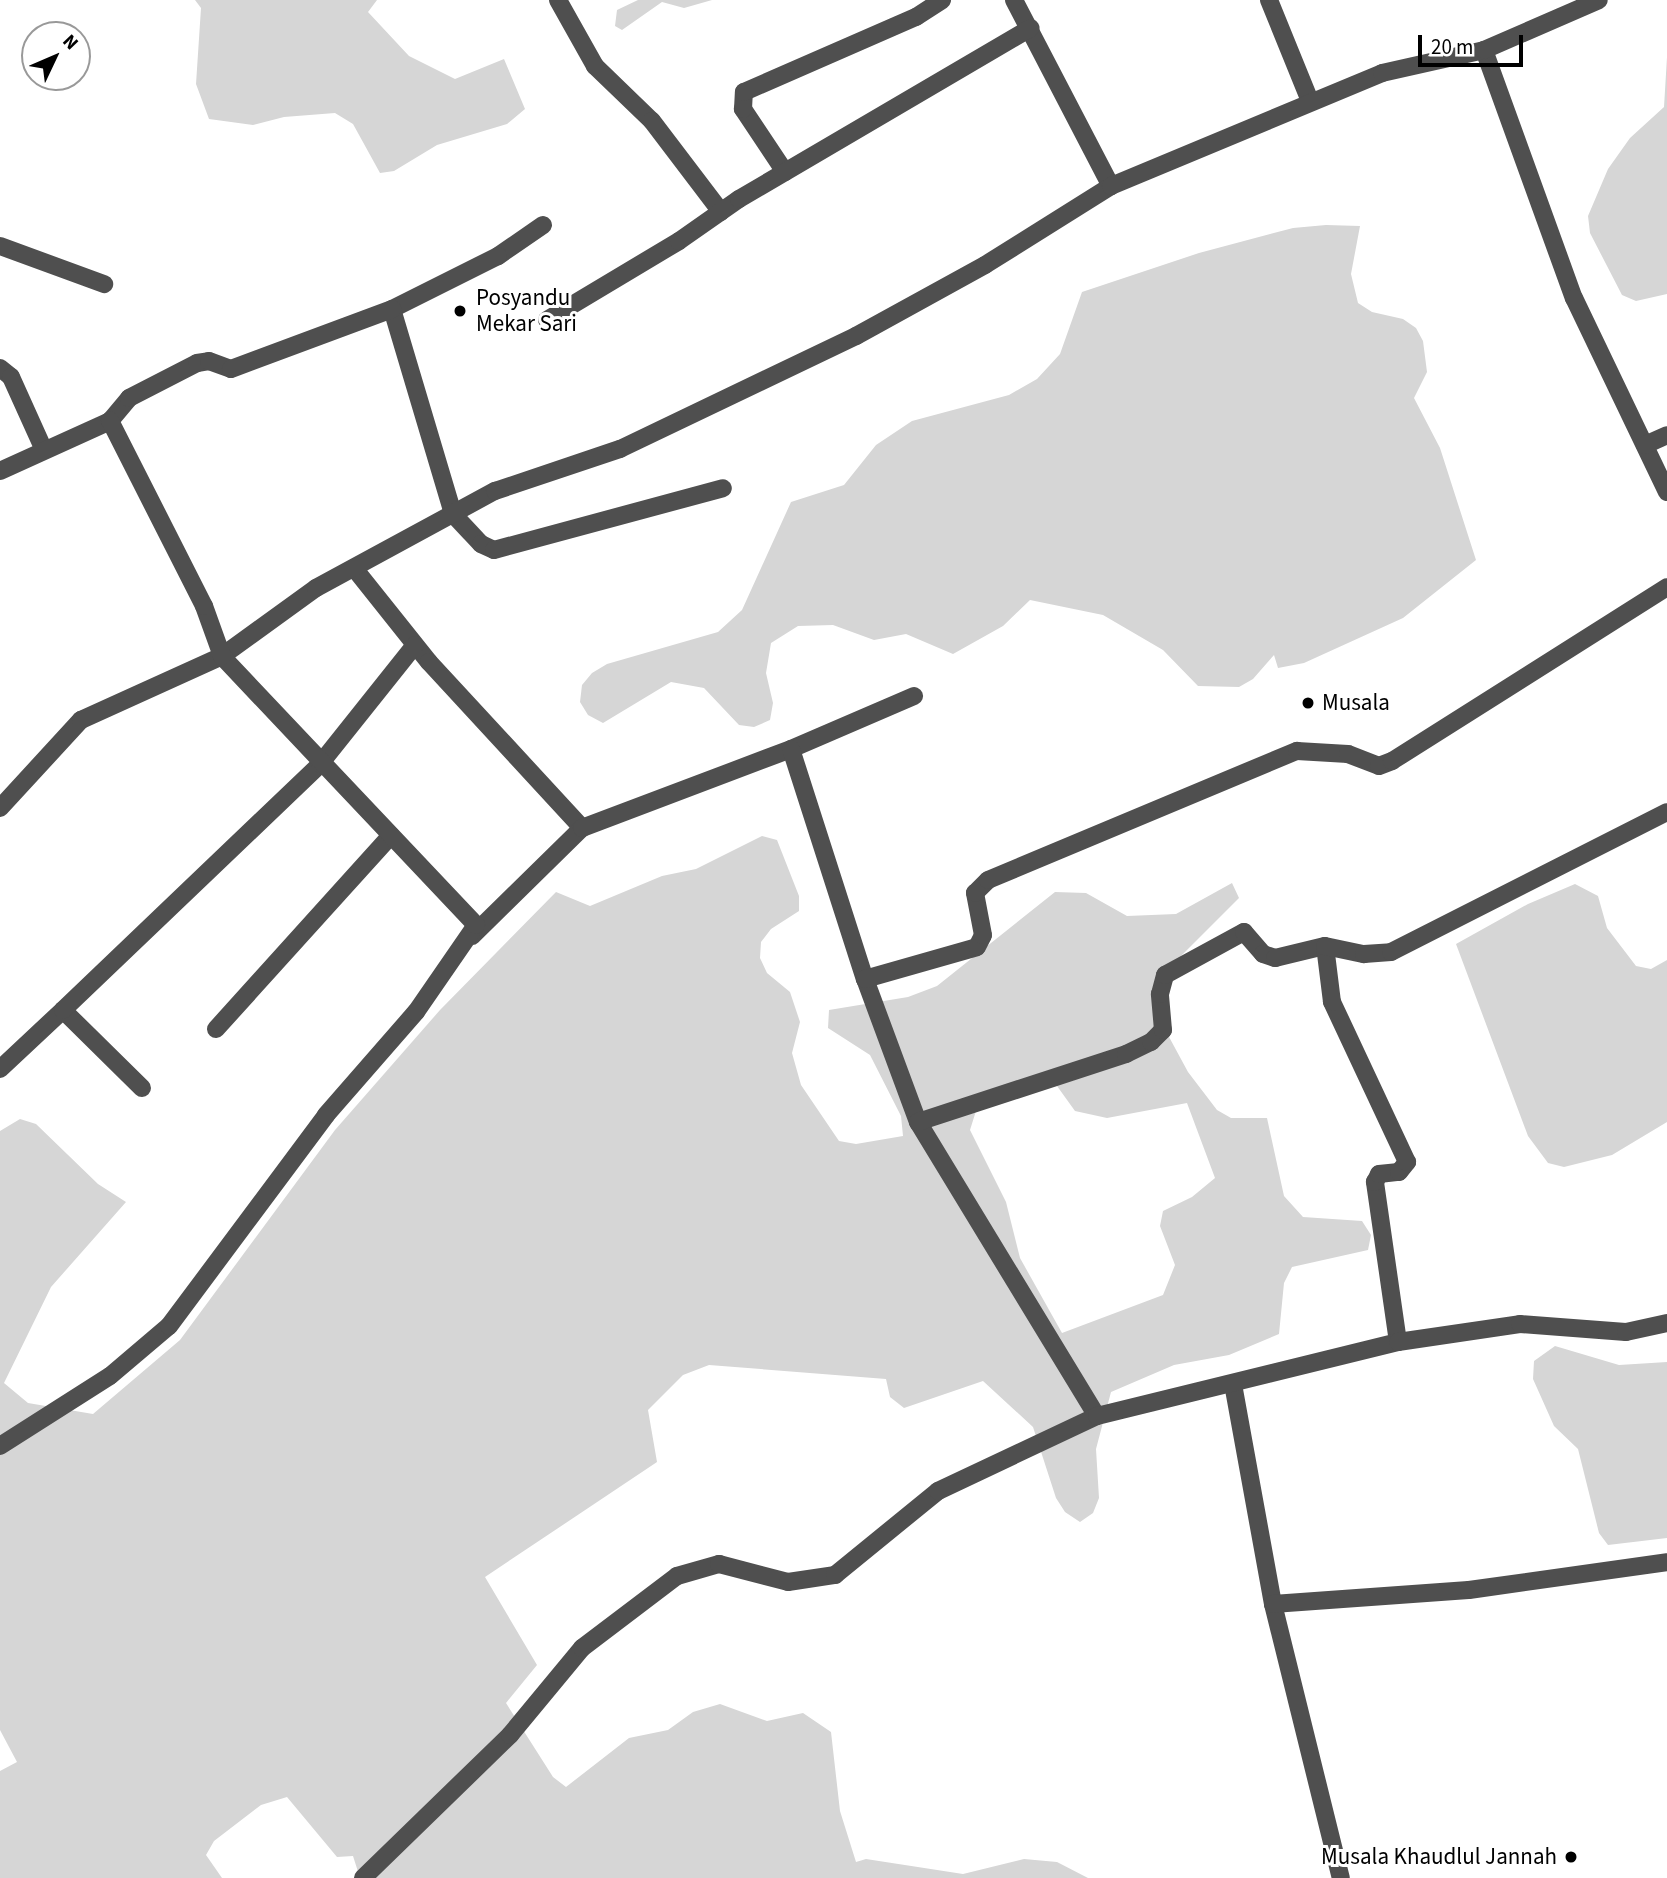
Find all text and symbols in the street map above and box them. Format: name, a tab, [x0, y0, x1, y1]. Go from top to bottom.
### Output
north arrow	[21, 21, 91, 91]
scale bar	[1422, 21, 1527, 65]
text: N	[56, 29, 84, 56]
text: 20 m	[1431, 32, 1473, 62]
place label: Posyandu Mekar Sari	[476, 284, 577, 338]
marker: Posyandu Mekar Sari	[450, 301, 470, 321]
place label: Musala	[1322, 689, 1390, 717]
marker: Musala	[1300, 695, 1316, 711]
place label: Musala Khaudlul Jannah	[1321, 1843, 1557, 1871]
marker: Musala Khaudlul Jannah	[1563, 1849, 1579, 1865]

